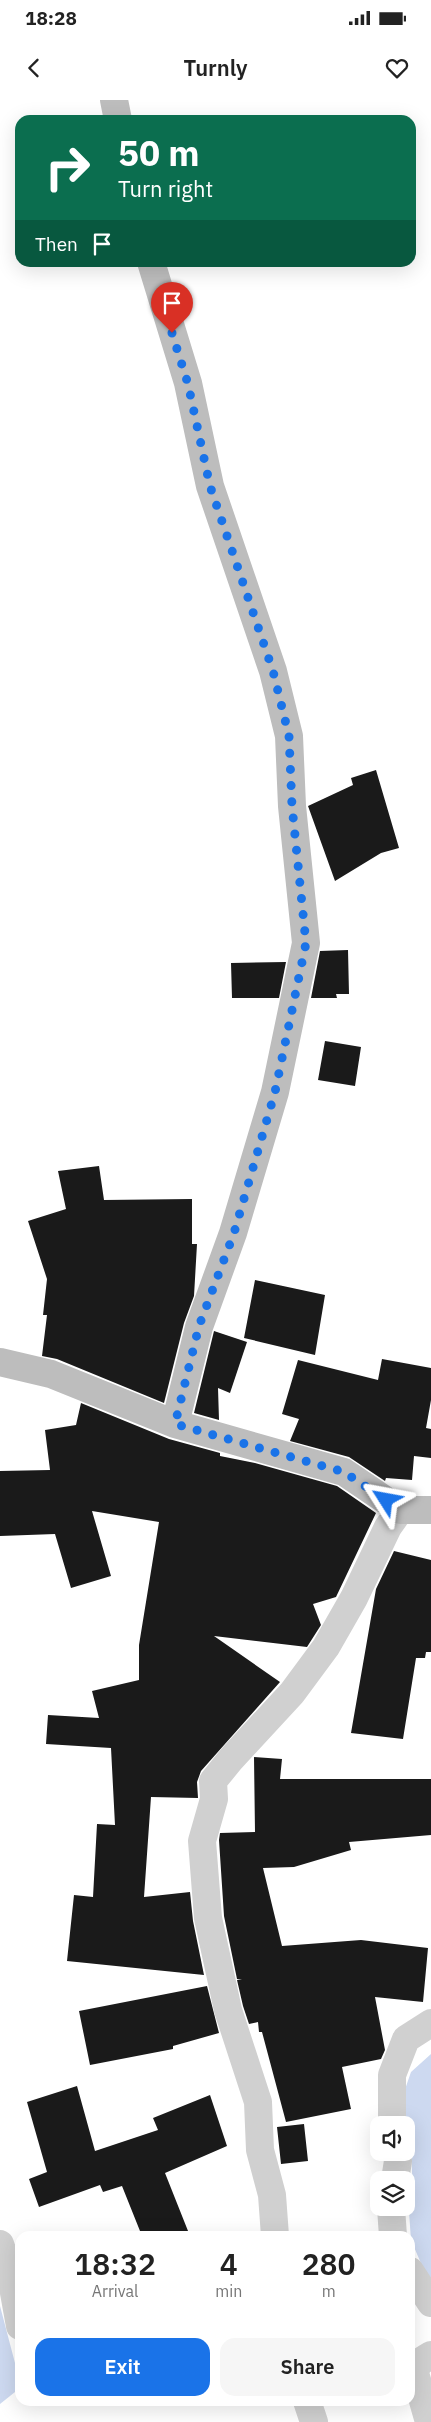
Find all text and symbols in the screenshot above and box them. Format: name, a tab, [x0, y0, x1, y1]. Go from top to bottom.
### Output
text: 18:28	[25, 6, 77, 30]
text: Turnly	[183, 53, 248, 82]
icon: back	[20, 54, 48, 82]
icon: heart	[383, 54, 411, 82]
text: 50 m	[118, 130, 200, 176]
icon: right	[35, 135, 100, 200]
text: Turn right	[118, 174, 213, 203]
icon: arrive	[88, 230, 116, 258]
text: Then	[35, 232, 78, 256]
pin	[151, 282, 193, 333]
icon: arrive	[158, 289, 186, 317]
position arrow	[359, 1473, 411, 1525]
map controls	[370, 2116, 415, 2216]
button: sound	[370, 2116, 415, 2161]
button: layers	[370, 2171, 415, 2216]
text: 18:32	[74, 2244, 156, 2283]
text: 4	[220, 2244, 238, 2283]
text: 280	[302, 2244, 356, 2283]
text: Arrival	[92, 2281, 138, 2301]
text: min	[215, 2281, 242, 2301]
text: m	[322, 2281, 336, 2301]
button: Exit	[35, 2338, 210, 2396]
button: Share	[220, 2338, 395, 2396]

